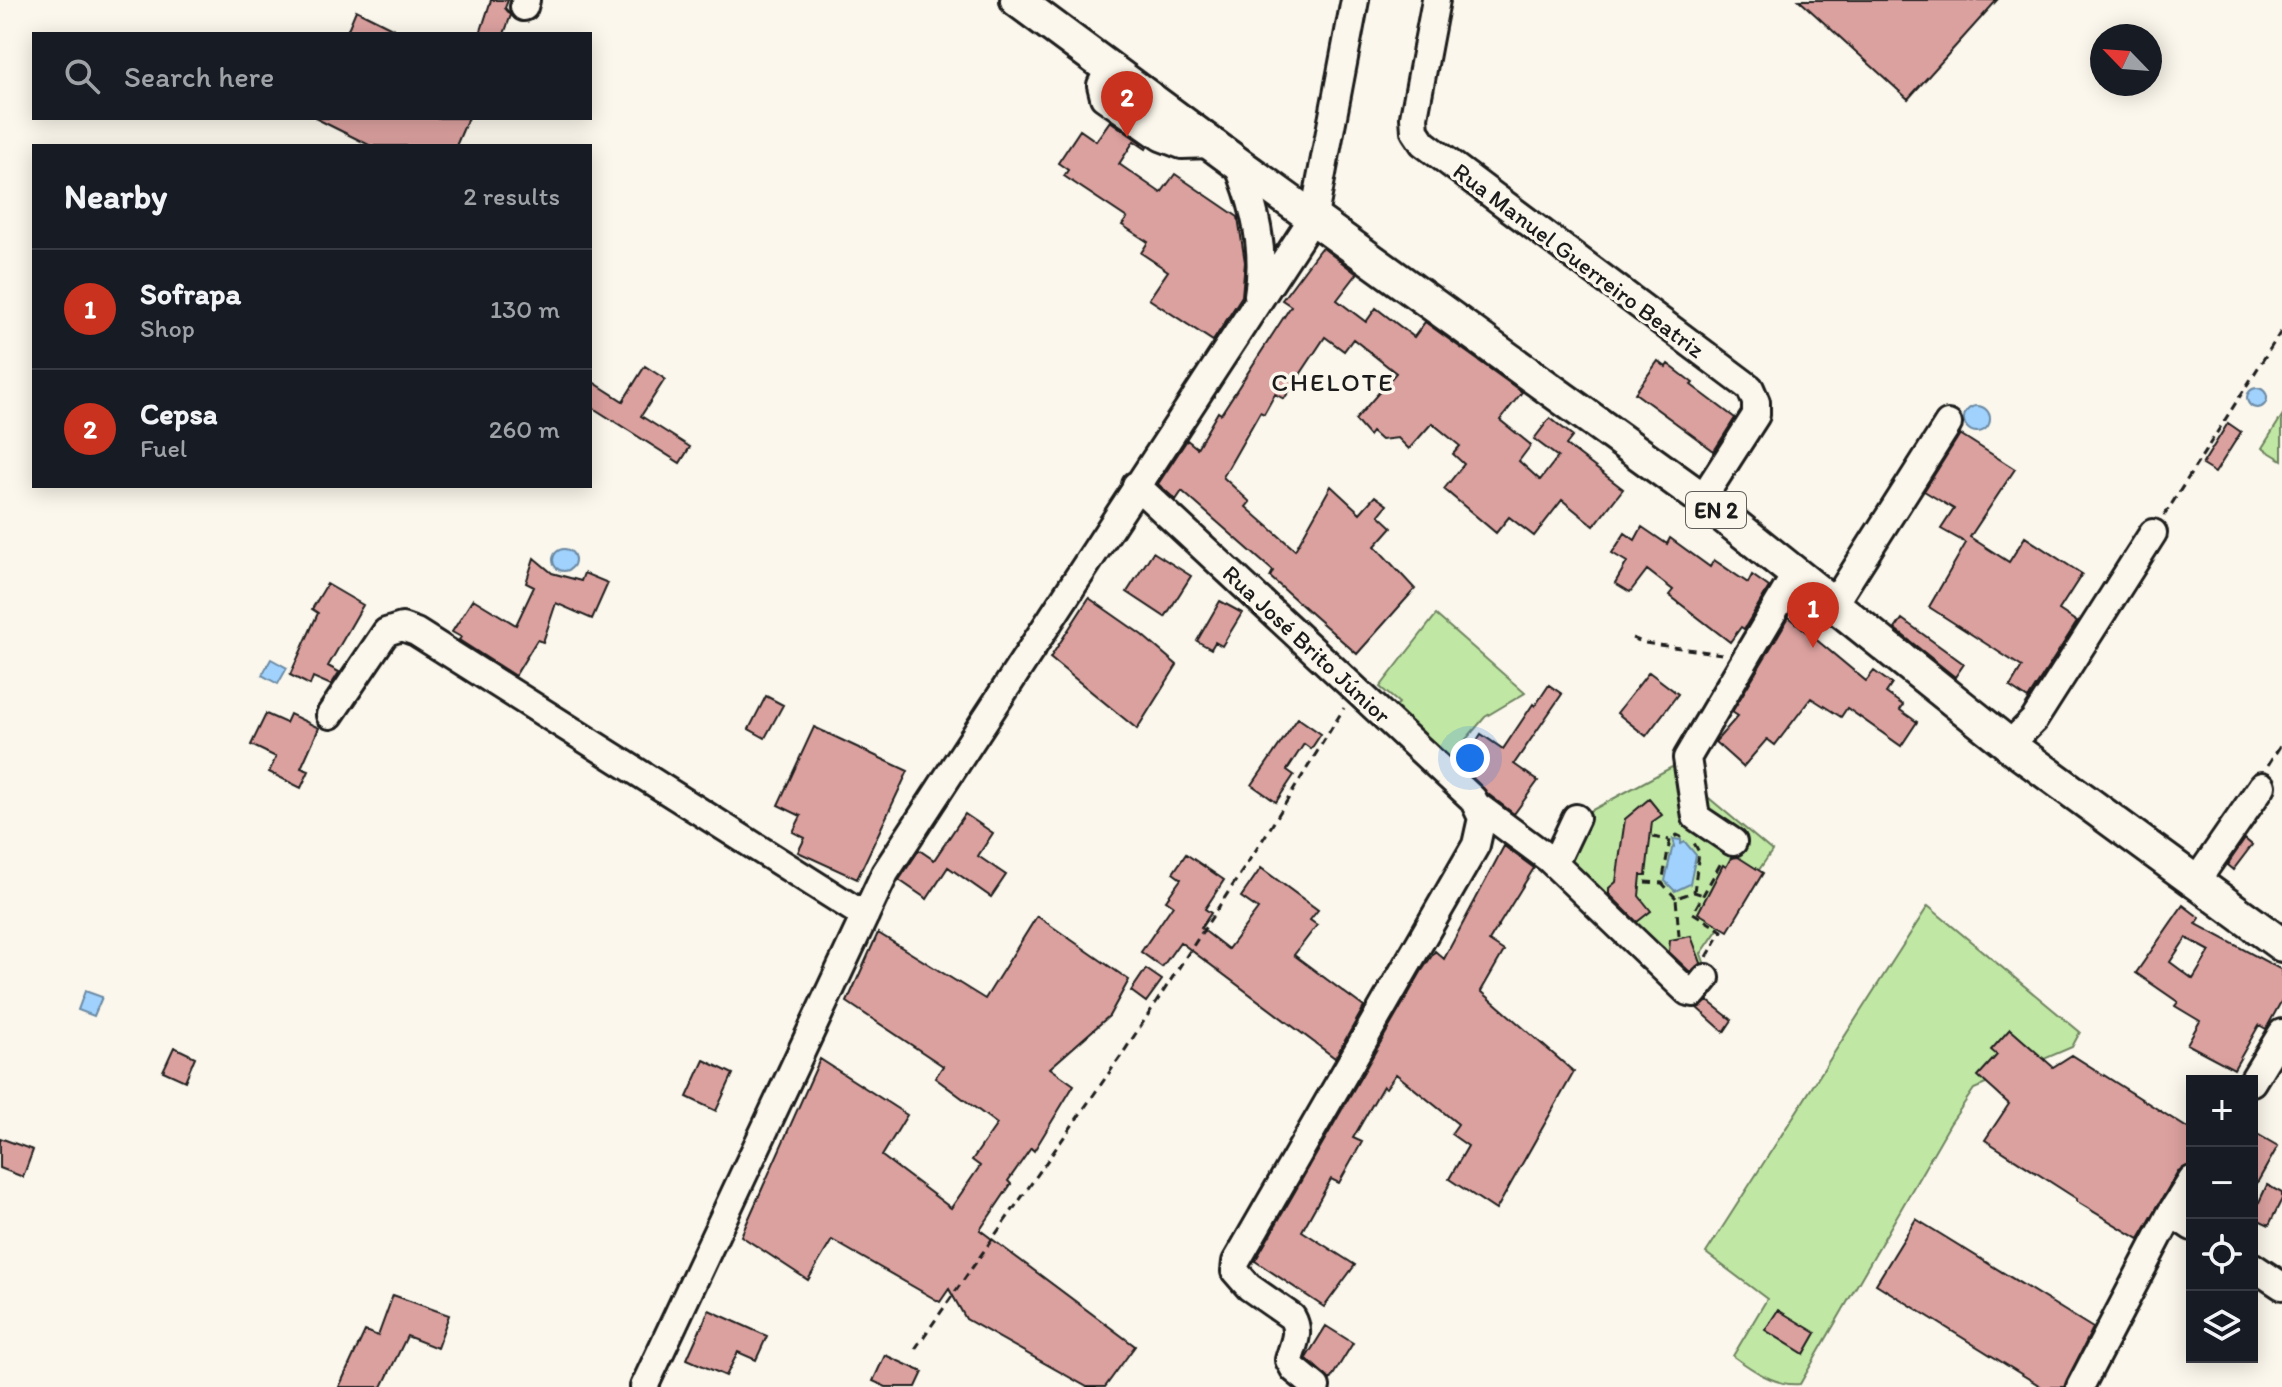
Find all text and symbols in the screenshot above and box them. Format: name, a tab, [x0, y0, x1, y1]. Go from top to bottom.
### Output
north arrow	[2090, 24, 2162, 96]
search box	[32, 32, 592, 120]
icon: search	[60, 54, 104, 98]
text: Search here	[124, 58, 274, 95]
pin: 2	[1101, 71, 1153, 137]
street label: Rua Manuel Guerreiro Beatriz	[1448, 156, 1710, 364]
text: Nearby	[64, 176, 167, 217]
text: 2 results	[463, 180, 560, 212]
text: Sofrapa	[140, 275, 241, 312]
text: 1	[84, 293, 96, 325]
text: 130 m	[490, 293, 560, 325]
text: Shop	[140, 312, 195, 344]
district label: CHELOTE	[1271, 366, 1395, 398]
text: Cepsa	[140, 395, 218, 432]
text: 2	[83, 413, 97, 445]
text: 260 m	[489, 413, 560, 445]
text: Fuel	[140, 432, 187, 464]
road number: EN 2	[1686, 492, 1746, 528]
street label: Rua José Brito Júnior	[1217, 559, 1397, 729]
pin: 1	[1787, 582, 1839, 648]
your location	[1450, 738, 1490, 778]
map controls	[2186, 1075, 2258, 1363]
button: +	[2186, 1075, 2258, 1147]
button: −	[2186, 1147, 2258, 1219]
button: locate	[2186, 1219, 2258, 1291]
button: layers	[2186, 1291, 2258, 1363]

